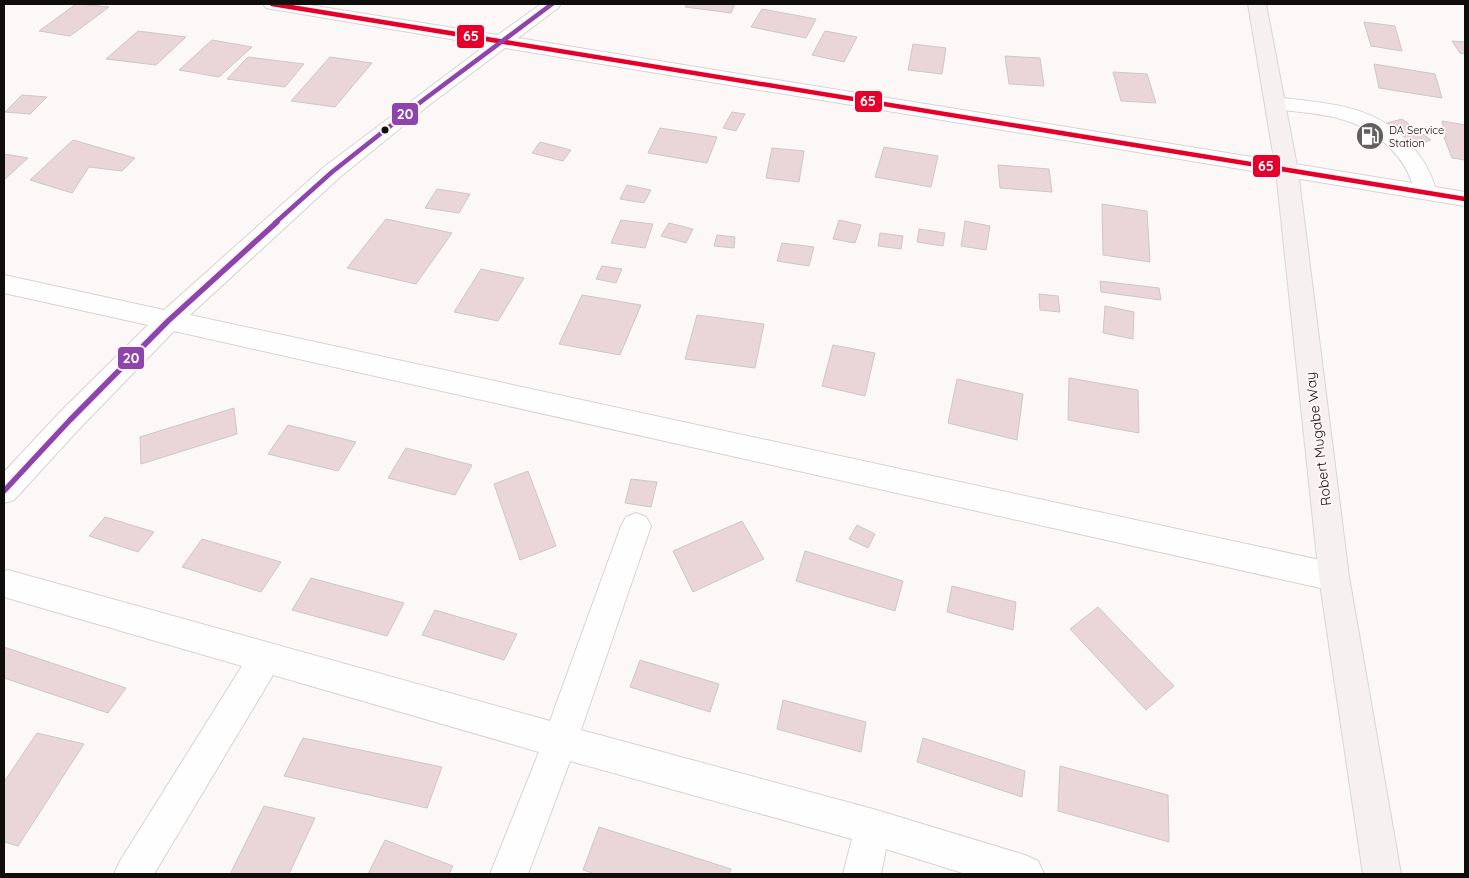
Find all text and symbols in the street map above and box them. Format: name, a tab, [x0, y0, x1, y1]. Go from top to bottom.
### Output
line badge: 65	[456, 24, 485, 49]
text: 65	[463, 27, 479, 45]
line badge: 65	[854, 90, 883, 113]
text: 65	[860, 92, 876, 110]
line badge: 20	[391, 102, 419, 126]
text: 20	[397, 105, 414, 123]
fuel station icon: DA Service Station	[1355, 121, 1385, 151]
place label: DA Service Station	[1389, 123, 1444, 150]
unlabelled marker	[380, 125, 390, 135]
line badge: 65	[1252, 154, 1281, 178]
text: 65	[1258, 157, 1274, 175]
line badge: 20	[117, 346, 145, 370]
text: 20	[123, 349, 140, 367]
street label: Robert Mugabe Way	[1301, 371, 1335, 507]

